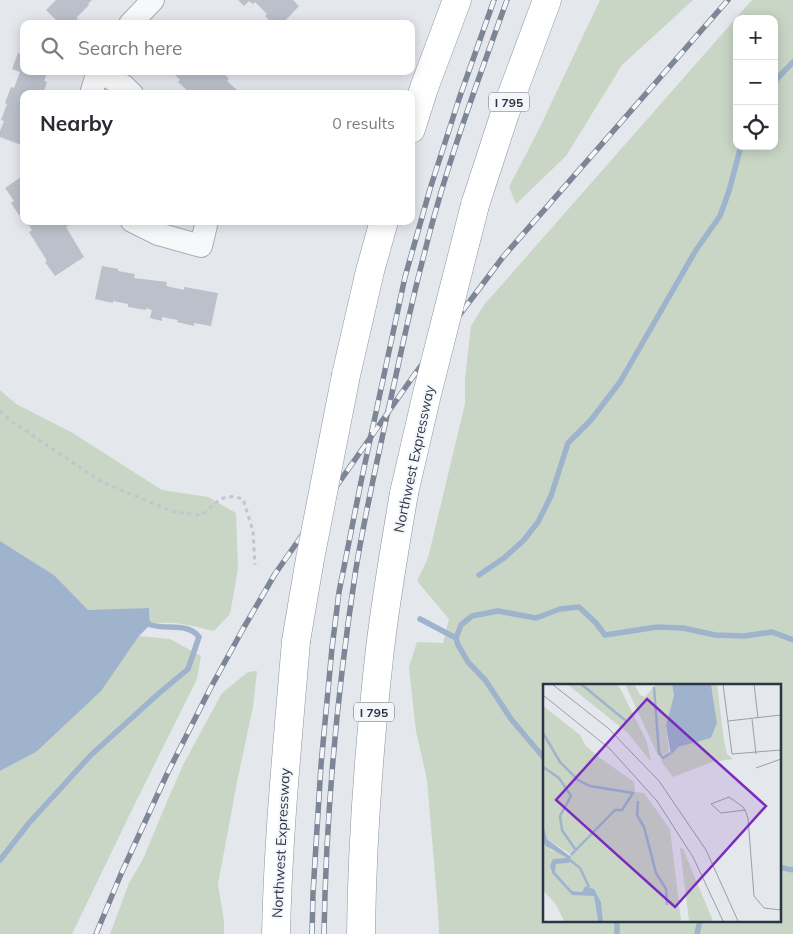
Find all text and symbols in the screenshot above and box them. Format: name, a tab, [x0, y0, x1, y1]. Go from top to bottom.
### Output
map controls	[733, 15, 778, 150]
button: +	[733, 15, 778, 60]
search box	[20, 20, 415, 75]
icon: search	[38, 34, 66, 62]
text: Search here	[78, 36, 182, 60]
button: −	[733, 60, 778, 105]
road number: I 795	[489, 92, 529, 111]
button: locate	[733, 105, 778, 150]
text: Nearby	[40, 110, 113, 136]
text: 0 results	[332, 113, 395, 133]
street label: Northwest Expressway	[390, 383, 439, 534]
inset map	[543, 684, 780, 922]
road number: I 795	[354, 702, 394, 722]
street label: Northwest Expressway	[268, 767, 294, 919]

